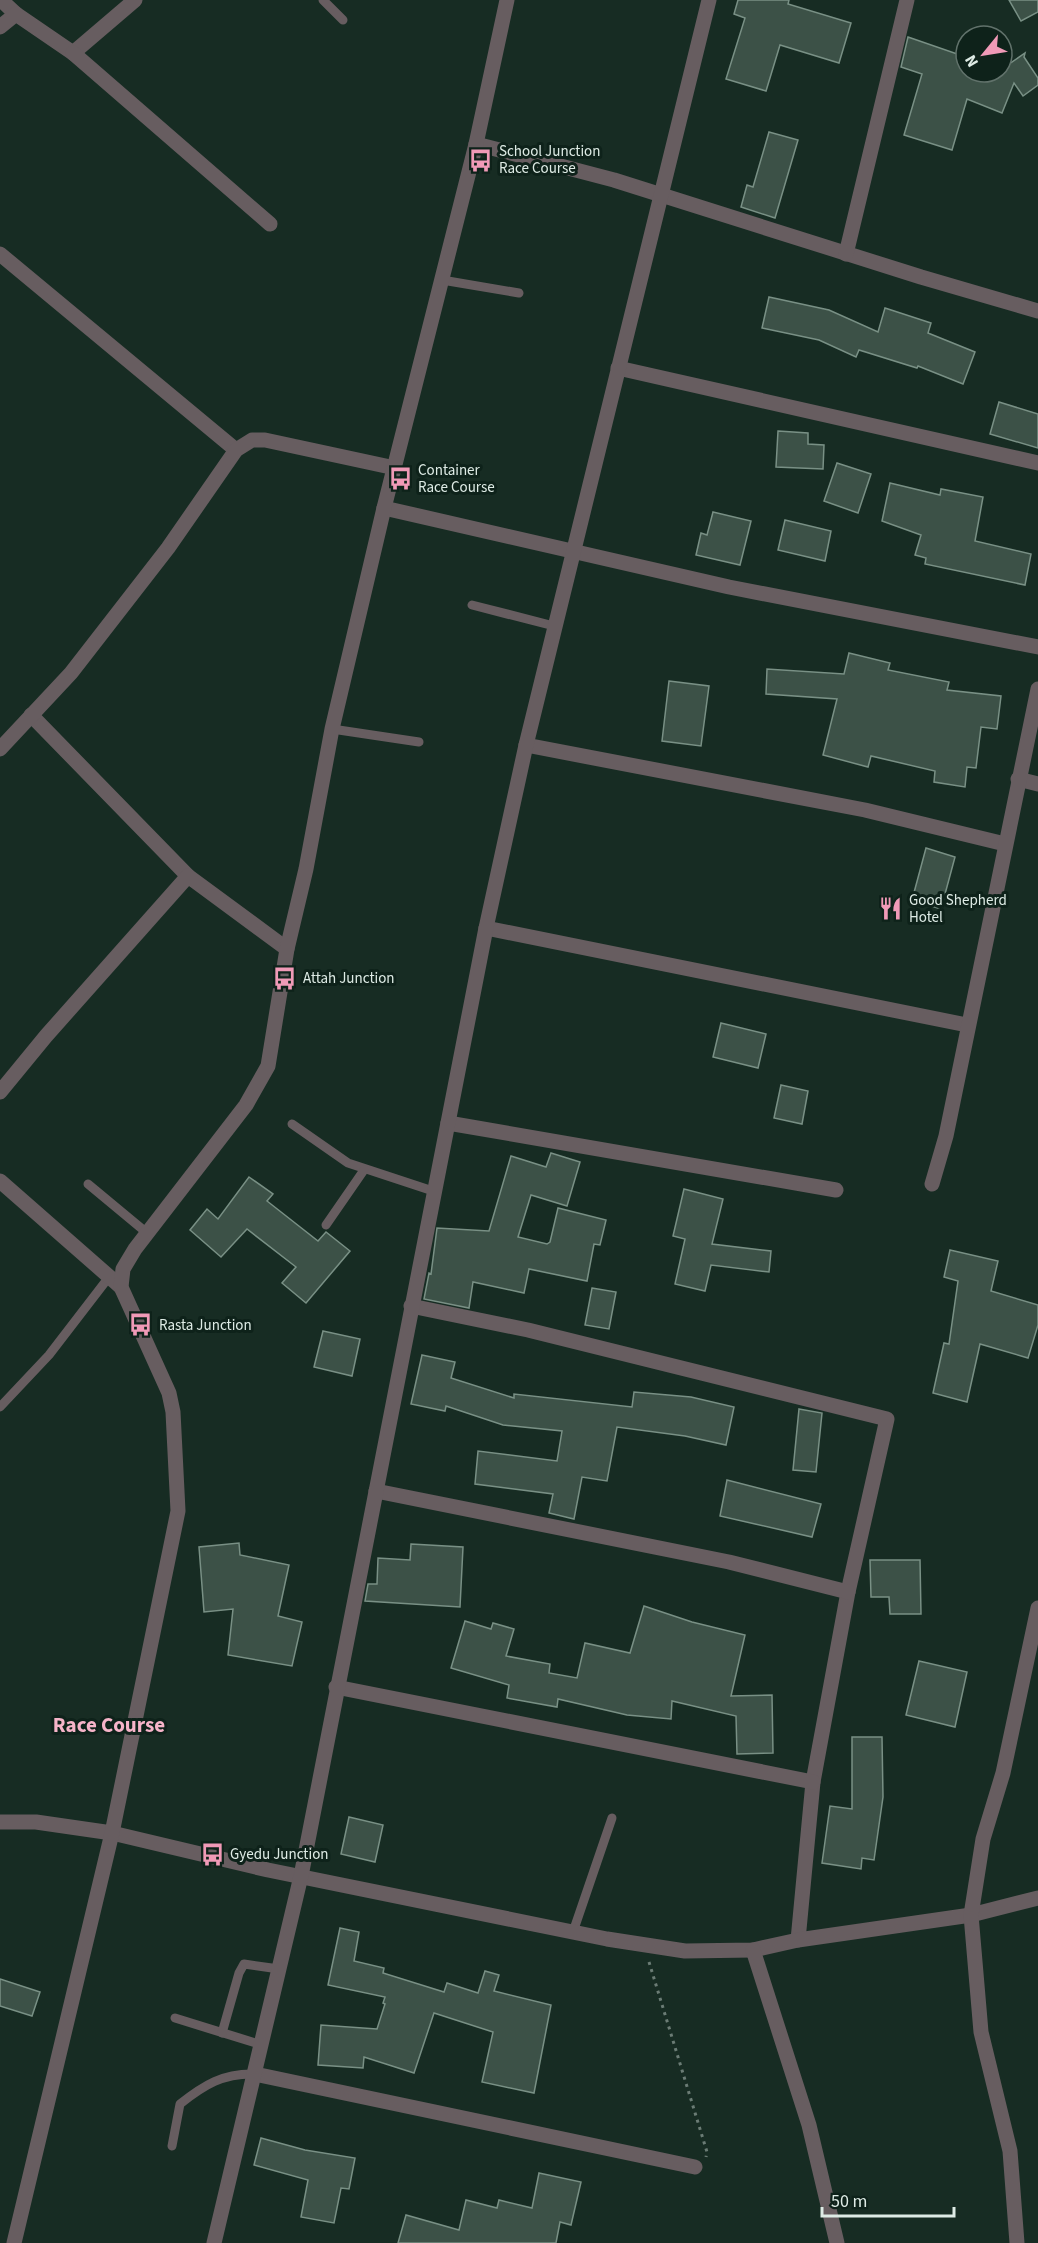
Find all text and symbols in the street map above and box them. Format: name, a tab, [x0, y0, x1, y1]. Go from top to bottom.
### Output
north arrow	[954, 24, 1014, 84]
text: N	[960, 51, 984, 71]
place label: School Junction Race Course	[499, 141, 600, 179]
bus stop icon: School Junction Race Course	[468, 147, 494, 173]
place label: Container Race Course	[418, 460, 495, 498]
bus stop icon: Container Race Course	[387, 466, 413, 492]
place label: Good Shepherd Hotel	[909, 890, 1007, 928]
restaurant icon: Good Shepherd Hotel	[878, 896, 904, 922]
bus stop icon: Attah Junction	[272, 965, 298, 991]
place label: Attah Junction	[303, 968, 395, 989]
bus stop icon: Rasta Junction	[128, 1312, 154, 1338]
place label: Rasta Junction	[159, 1315, 252, 1336]
district label: Race Course	[53, 1710, 165, 1740]
bus stop icon: Gyedu Junction	[199, 1841, 225, 1867]
place label: Gyedu Junction	[230, 1844, 328, 1865]
scale bar	[822, 2180, 954, 2218]
text: 50 m	[831, 2189, 867, 2214]

